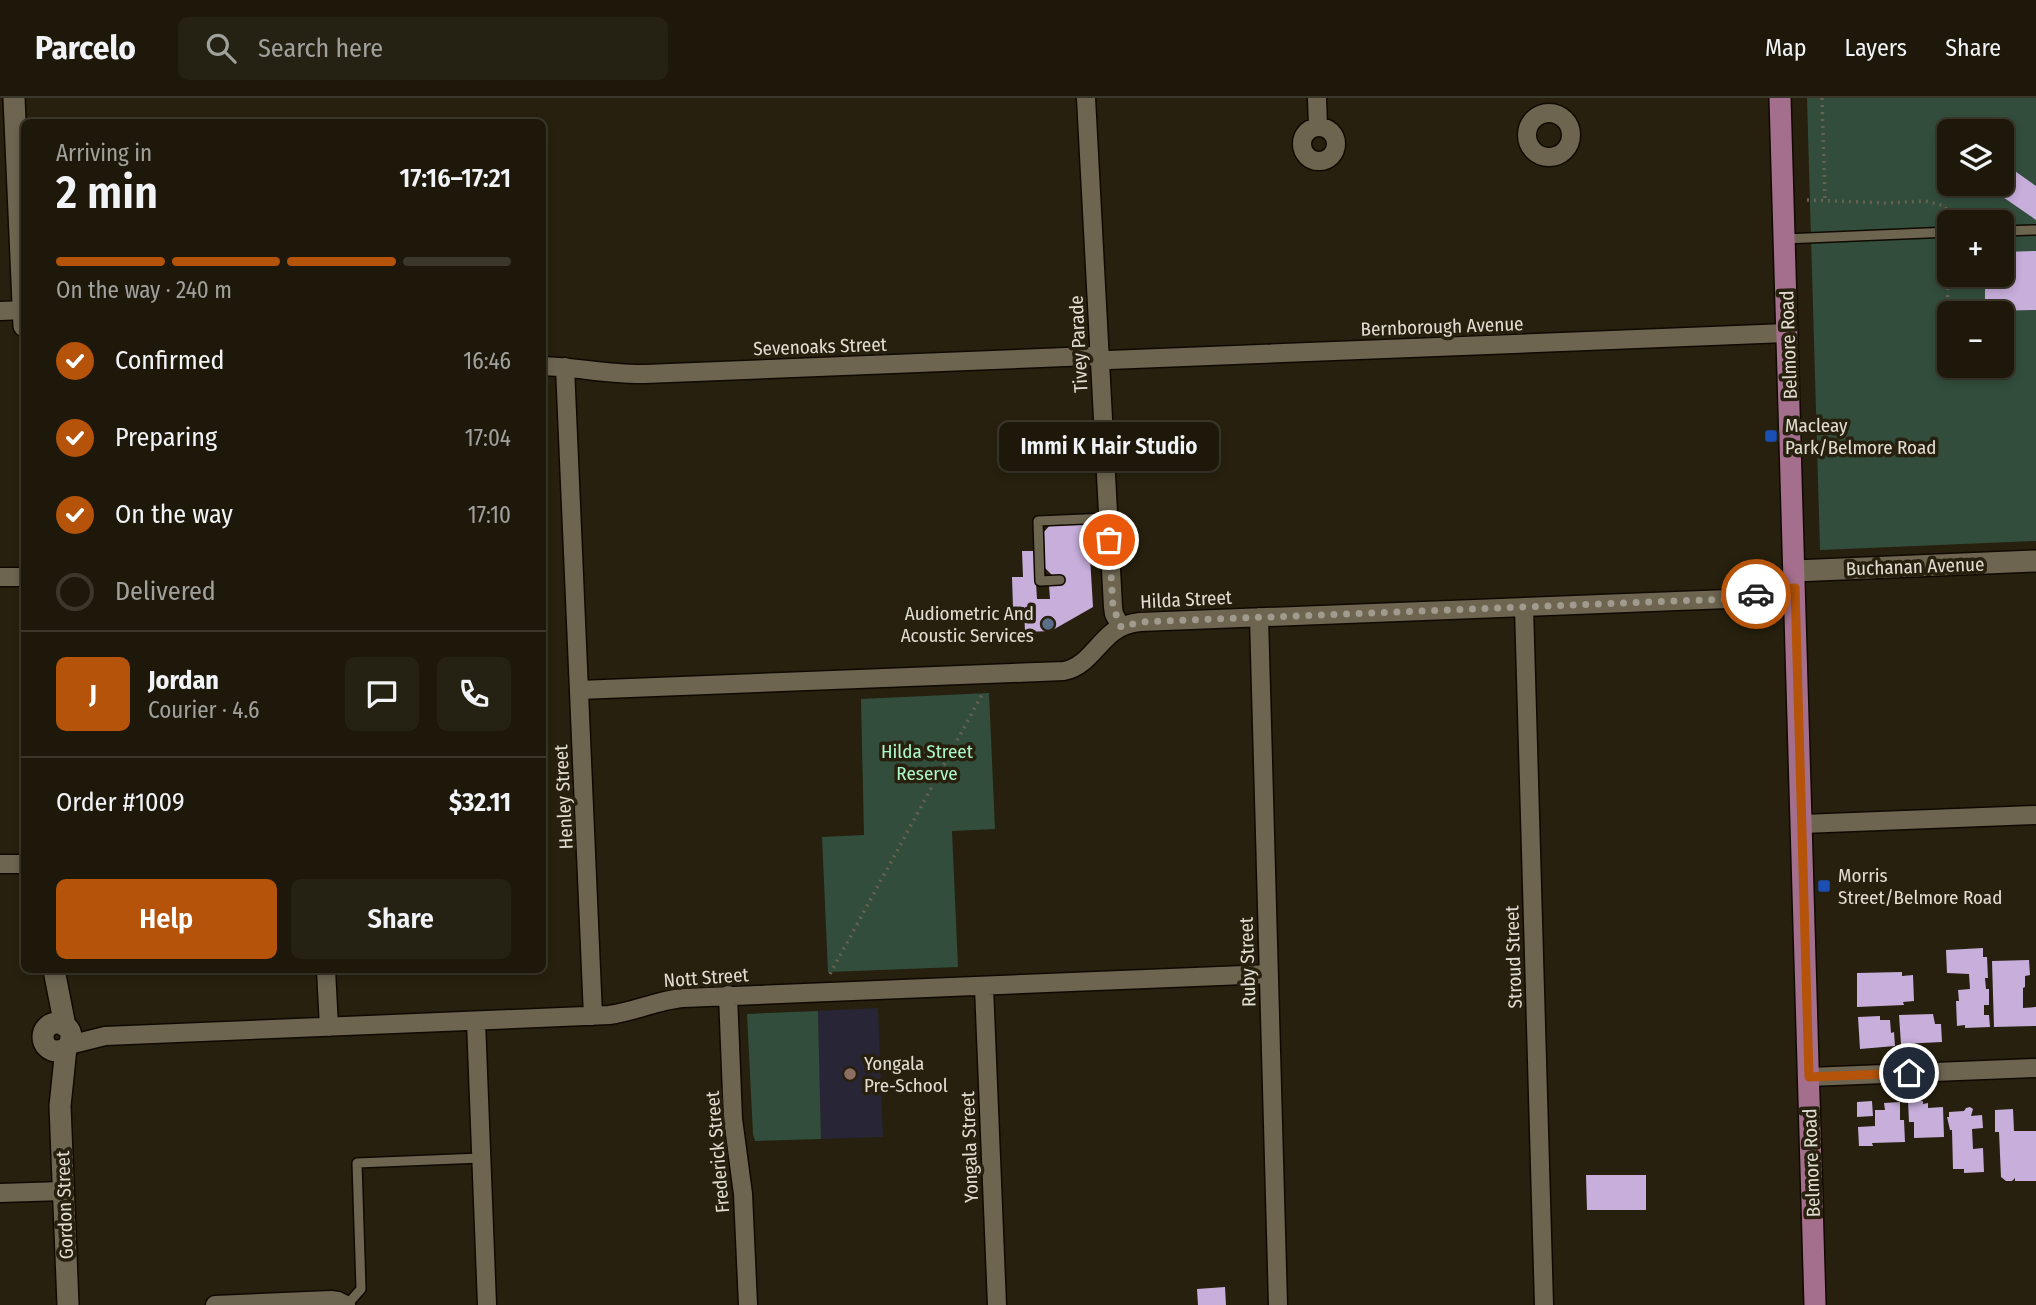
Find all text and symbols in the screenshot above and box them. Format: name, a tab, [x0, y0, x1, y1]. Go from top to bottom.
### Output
search box	[178, 17, 668, 80]
text: Parcelo	[35, 28, 136, 68]
icon: search	[202, 29, 240, 67]
text: Search here	[258, 33, 383, 64]
text: Map	[1765, 34, 1807, 62]
text: Layers	[1845, 34, 1907, 62]
text: Share	[1945, 34, 2001, 62]
map controls	[1937, 119, 2014, 378]
button: layers	[1937, 119, 2014, 196]
text: Arriving in	[56, 139, 152, 167]
text: 17:16–17:21	[400, 163, 511, 194]
text: 2 min	[56, 165, 158, 220]
button: +	[1937, 210, 2014, 287]
text: On the way · 240 m	[56, 276, 232, 304]
street label: Belmore Road	[1775, 290, 1802, 400]
street label: Tivey Parade	[1064, 295, 1093, 393]
button: −	[1937, 301, 2014, 378]
street label: Bernborough Avenue	[1360, 312, 1524, 341]
street label: Sevenoaks Street	[753, 333, 888, 360]
icon: check	[56, 342, 94, 380]
text: Confirmed	[115, 345, 225, 376]
text: 16:46	[463, 347, 511, 375]
place label: Macleay Park/Belmore Road	[1785, 414, 1936, 459]
icon: check	[56, 419, 94, 457]
callout: Immi K Hair Studio	[999, 421, 1219, 470]
text: Preparing	[115, 422, 217, 453]
text: 17:04	[465, 424, 511, 452]
marker: Macleay Park/Belmore Road	[1763, 428, 1779, 444]
text: Immi K Hair Studio	[1020, 432, 1198, 460]
icon: check	[56, 496, 94, 534]
text: On the way	[115, 499, 233, 530]
text: 17:10	[468, 501, 511, 529]
pin	[1079, 510, 1139, 570]
icon: bag	[1090, 521, 1128, 559]
street label: Buchanan Avenue	[1845, 553, 1985, 580]
courier	[1721, 559, 1791, 629]
icon: car	[1737, 575, 1775, 613]
text: Delivered	[115, 576, 216, 607]
street label: Hilda Street	[1140, 586, 1233, 613]
place label: Audiometric And Acoustic Services	[901, 602, 1034, 647]
marker: Audiometric And Acoustic Services	[1040, 616, 1056, 632]
button: chat	[345, 657, 419, 731]
button: phone	[437, 657, 511, 731]
text: Jordan	[148, 665, 219, 696]
text: J	[89, 679, 97, 710]
text: Courier · 4.6	[148, 696, 259, 724]
park label: Hilda Street Reserve	[881, 740, 974, 785]
street label: Henley Street	[549, 743, 578, 850]
text: Order #1009	[56, 787, 185, 818]
text: $32.11	[449, 787, 511, 818]
place label: Morris Street/Belmore Road	[1838, 864, 2002, 909]
marker: Morris Street/Belmore Road	[1816, 878, 1832, 894]
button: Help	[56, 879, 277, 959]
button: Share	[291, 879, 511, 959]
street label: Stroud Street	[1500, 904, 1527, 1009]
street label: Ruby Street	[1234, 916, 1261, 1007]
street label: Nott Street	[663, 963, 750, 992]
pin	[1879, 1043, 1939, 1103]
place label: Yongala Pre-School	[864, 1052, 948, 1097]
icon: home	[1890, 1054, 1928, 1092]
marker: Yongala Pre-School	[842, 1066, 858, 1082]
street label: Frederick Street	[701, 1089, 734, 1214]
street label: Yongala Street	[956, 1090, 983, 1203]
street label: Belmore Road	[1798, 1108, 1825, 1218]
street label: Gordon Street	[51, 1150, 78, 1260]

